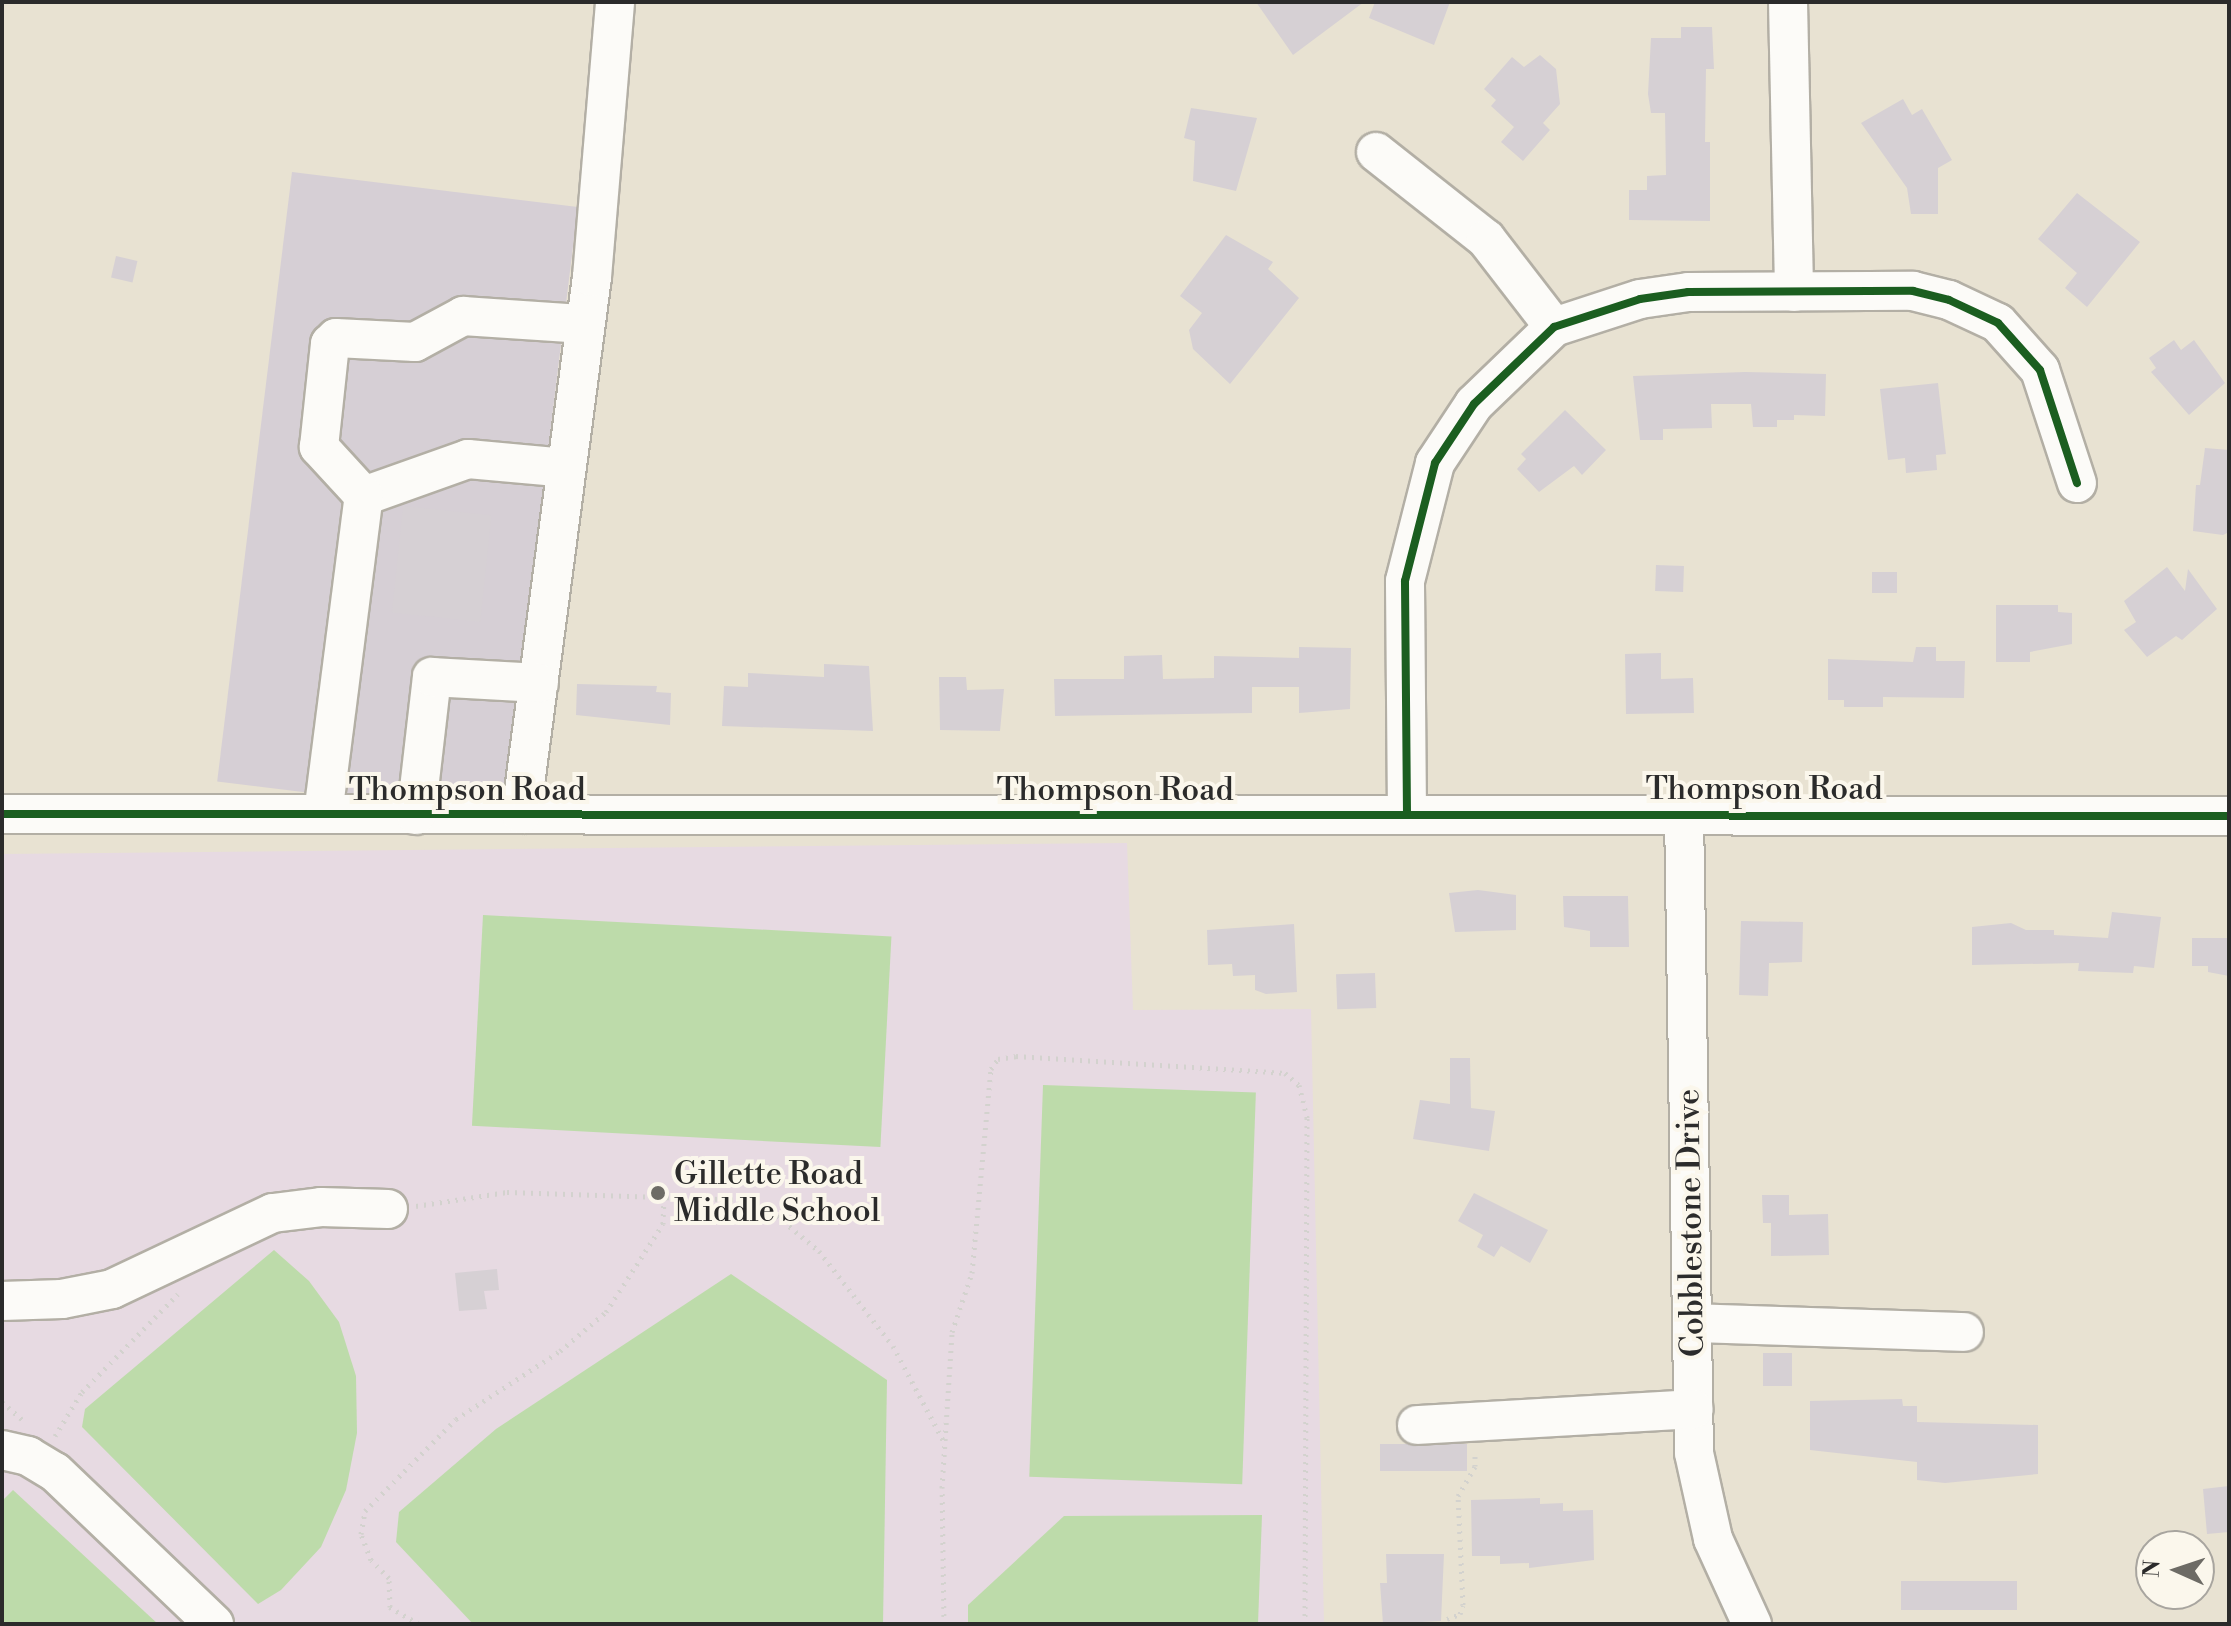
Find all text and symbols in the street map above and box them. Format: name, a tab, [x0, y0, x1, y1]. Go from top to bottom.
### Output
street label: Thompson Road	[1645, 770, 1883, 808]
street label: Thompson Road	[348, 771, 586, 809]
street label: Thompson Road	[996, 771, 1234, 809]
street label: Cobblestone Drive	[1669, 1088, 1713, 1358]
place label: Gillette Road Middle School	[674, 1156, 880, 1231]
marker: Gillette Road Middle School	[649, 1184, 667, 1202]
north arrow	[2135, 1530, 2215, 1610]
text: N	[2139, 1559, 2166, 1578]

